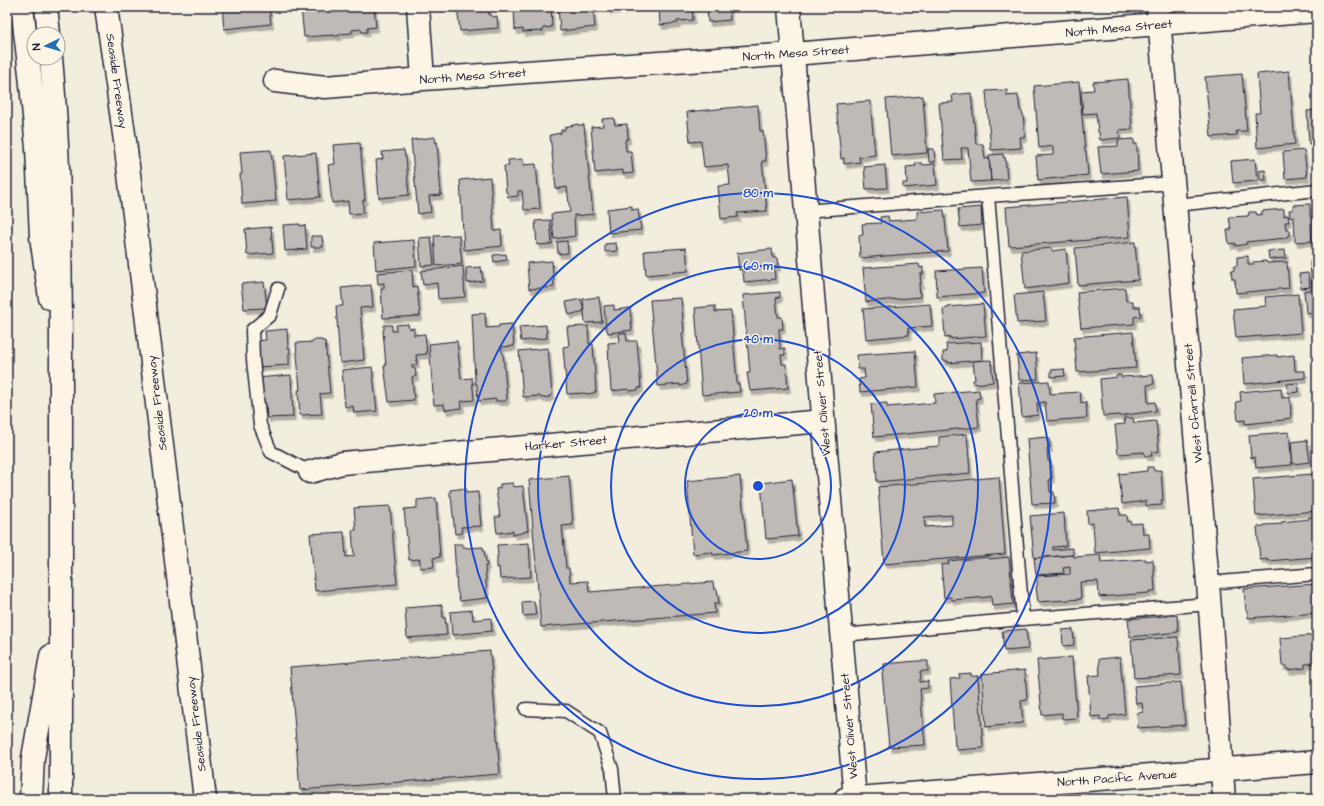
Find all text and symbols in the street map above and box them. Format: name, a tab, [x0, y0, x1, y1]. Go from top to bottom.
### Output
street label: North Mesa Street	[1065, 15, 1173, 42]
north arrow	[26, 26, 66, 66]
street label: Seaside Freeway	[100, 32, 132, 130]
street label: North Mesa Street	[742, 41, 850, 66]
text: N	[29, 43, 44, 51]
street label: North Mesa Street	[419, 64, 527, 89]
text: 80 m	[743, 185, 773, 202]
text: 60 m	[743, 258, 773, 275]
text: 40 m	[743, 331, 774, 348]
street label: West Ofarrell Street	[1180, 342, 1207, 464]
street label: West Oliver Street	[809, 349, 836, 457]
street label: Seaside Freeway	[143, 354, 173, 452]
text: 20 m	[743, 405, 773, 422]
street label: Harker Street	[524, 431, 608, 456]
centre of rings	[751, 479, 765, 493]
street label: West Oliver Street	[836, 672, 863, 780]
street label: Seaside Freeway	[182, 675, 212, 773]
street label: North Pacific Avenue	[1057, 766, 1178, 791]

